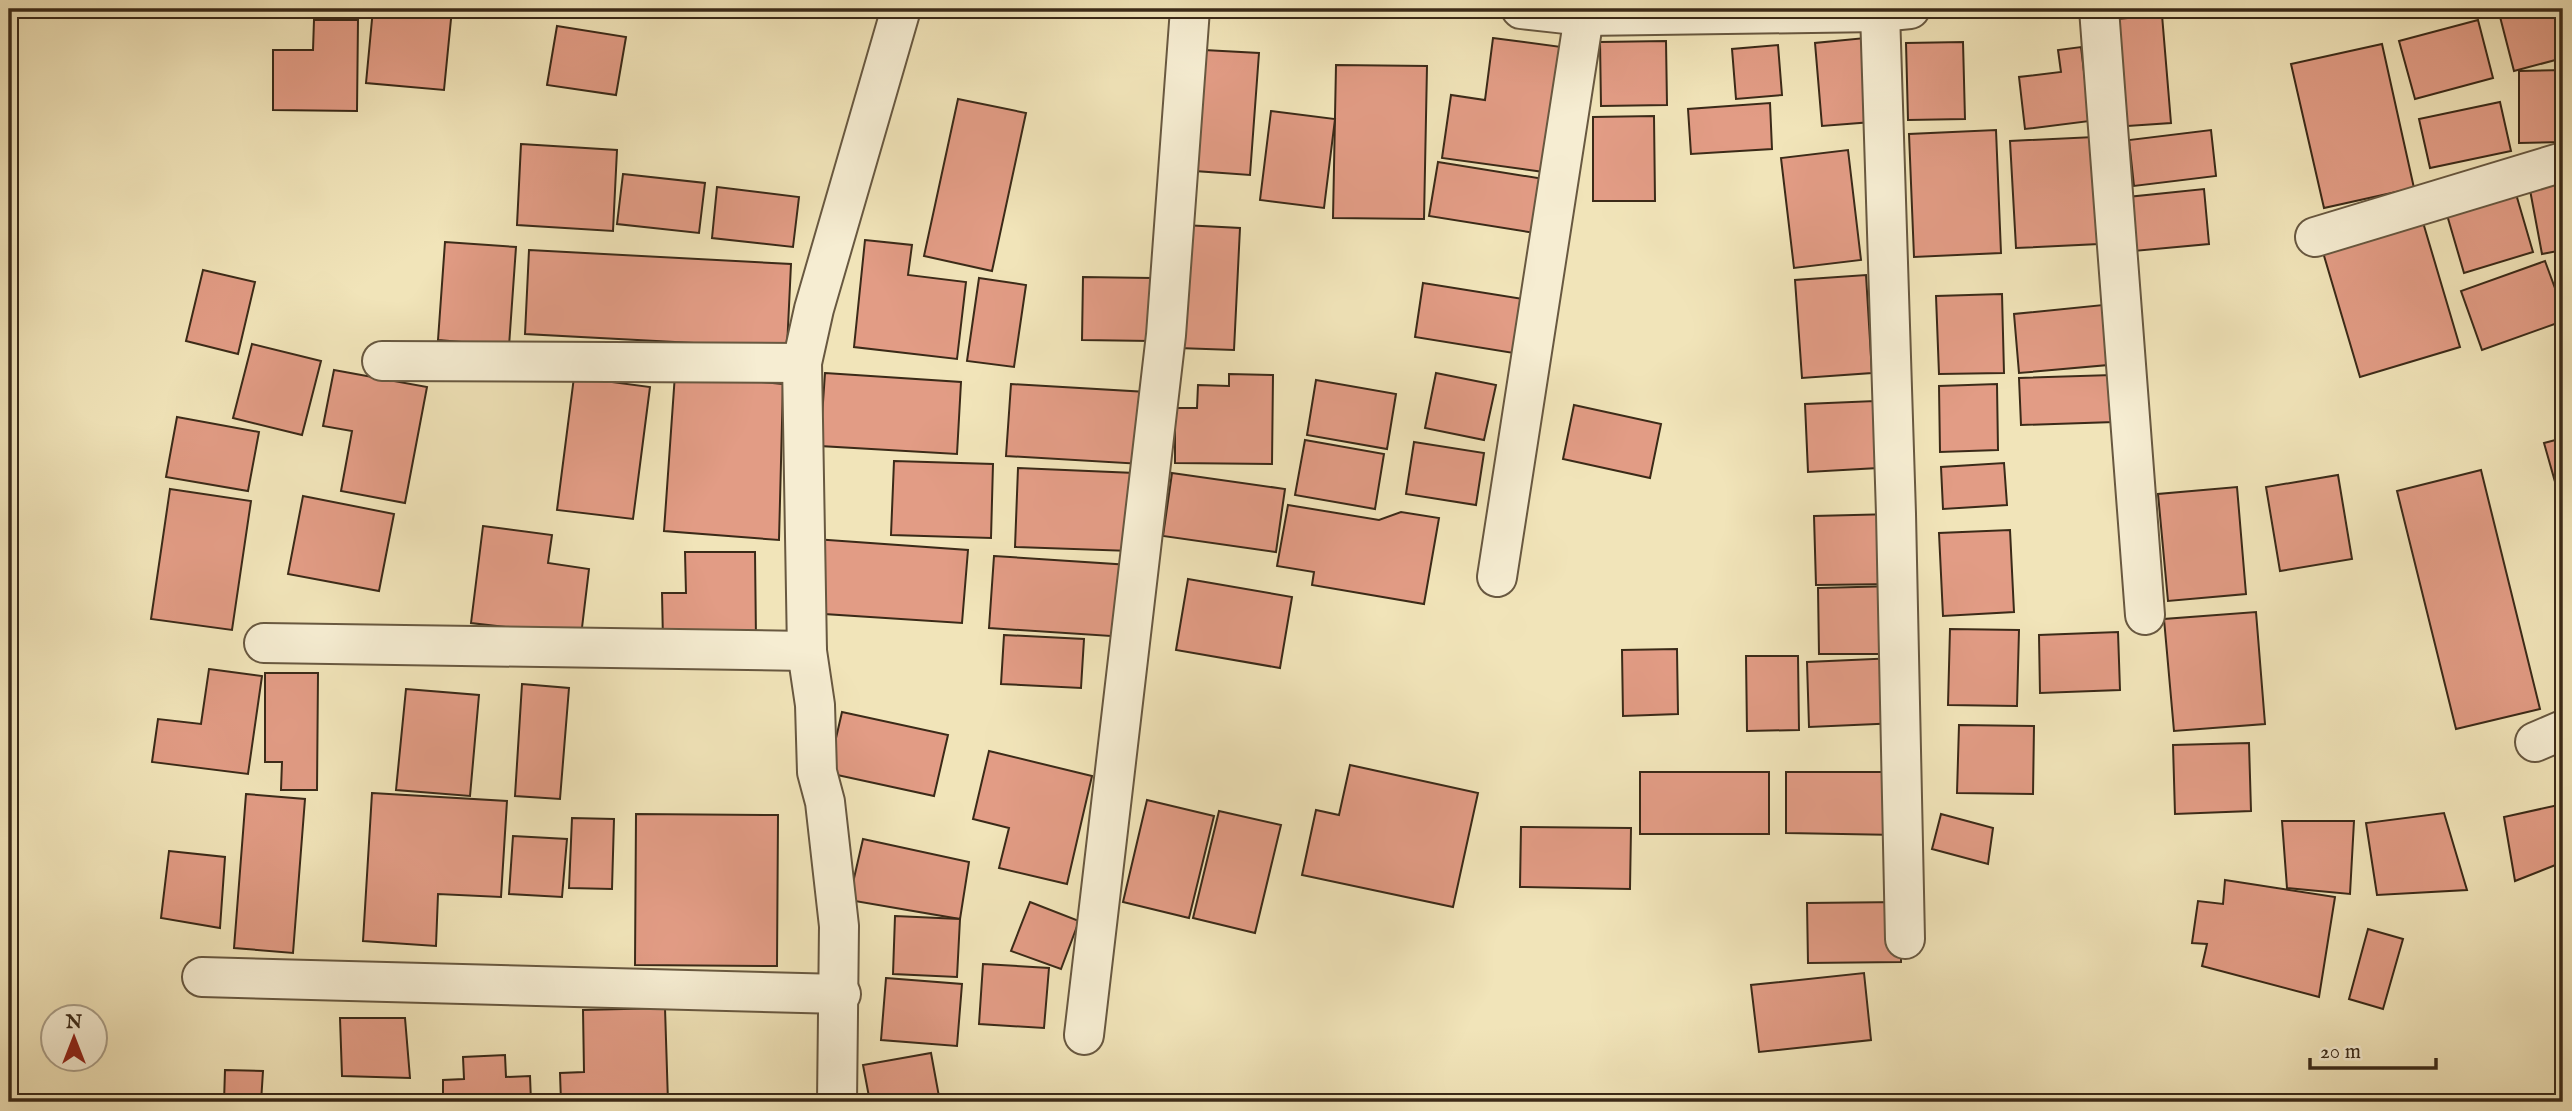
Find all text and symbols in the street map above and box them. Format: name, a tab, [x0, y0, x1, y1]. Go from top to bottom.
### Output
north arrow	[38, 1002, 108, 1072]
text: N	[65, 1011, 83, 1035]
scale bar	[2310, 1027, 2436, 1071]
text: 20 m	[2320, 1039, 2361, 1066]

